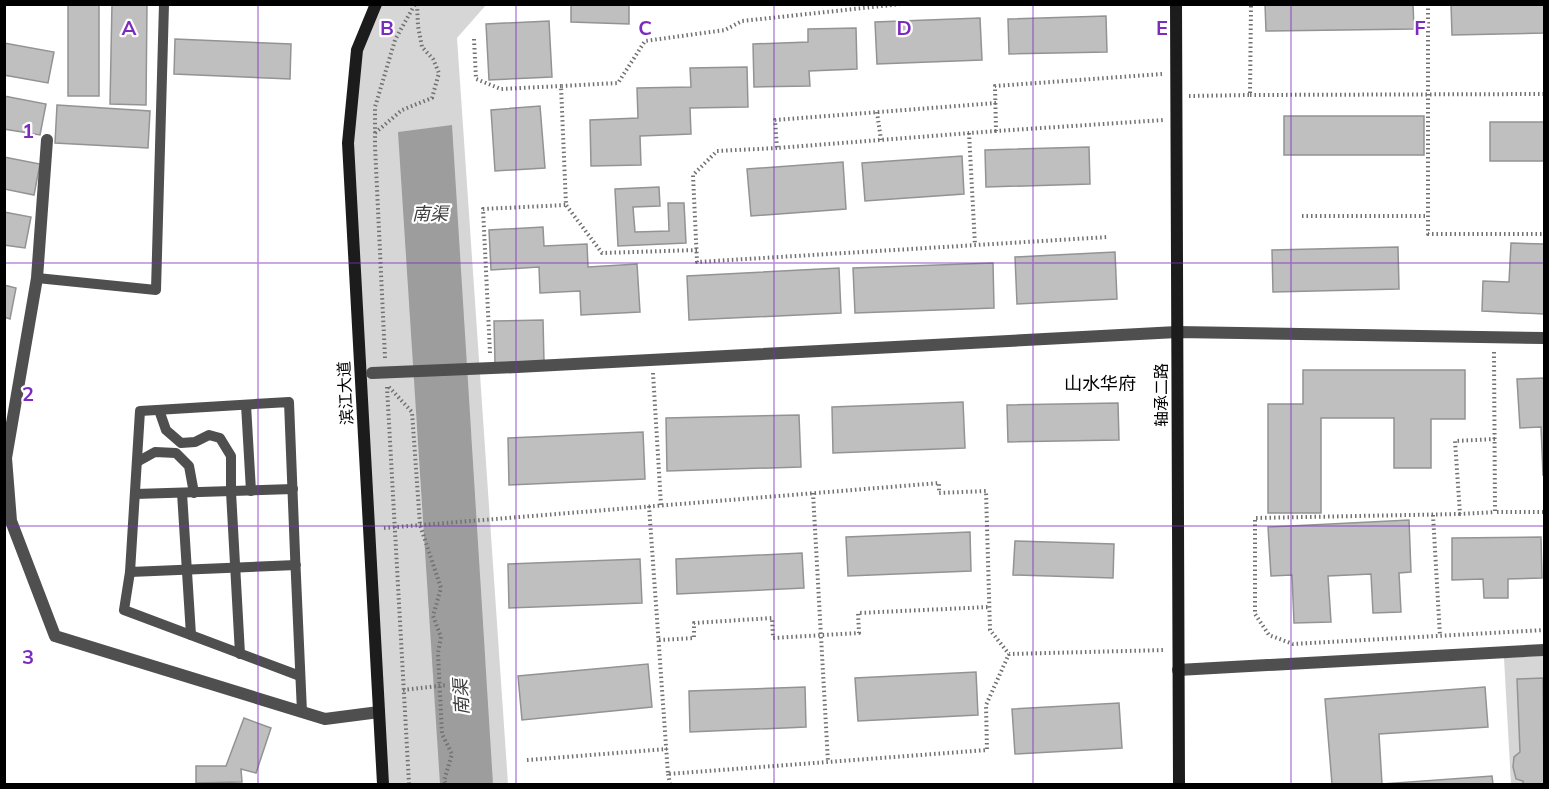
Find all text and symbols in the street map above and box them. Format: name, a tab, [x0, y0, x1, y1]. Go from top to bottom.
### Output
text: A	[122, 15, 137, 40]
text: B	[380, 15, 394, 40]
text: C	[638, 15, 652, 40]
text: D	[896, 15, 912, 40]
text: E	[1156, 15, 1168, 40]
text: F	[1414, 15, 1426, 40]
text: 1	[22, 118, 34, 143]
water label: 南渠	[412, 202, 451, 225]
street label: 滨江大道	[333, 361, 357, 425]
street label: 轴承二路	[1151, 363, 1171, 427]
district label: 山水华府	[1064, 372, 1136, 395]
text: 2	[22, 381, 34, 406]
text: 3	[22, 644, 34, 669]
water label: 南渠	[448, 675, 473, 716]

